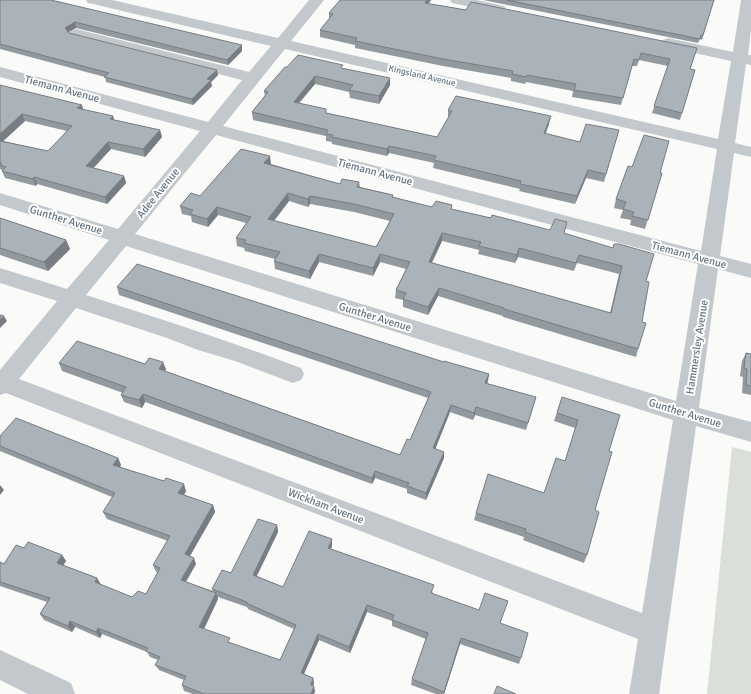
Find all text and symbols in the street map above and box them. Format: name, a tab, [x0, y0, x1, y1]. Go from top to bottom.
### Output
street label: Kingsland Avenue	[387, 63, 457, 89]
street label: Tiemann Avenue	[23, 73, 101, 105]
street label: Tiemann Avenue	[336, 156, 414, 188]
street label: Adee Avenue	[134, 165, 182, 221]
street label: Gunther Avenue	[28, 203, 104, 237]
street label: Tiemann Avenue	[650, 239, 728, 271]
street label: Hammersley Avenue	[683, 299, 711, 395]
street label: Gunther Avenue	[337, 300, 413, 334]
street label: Gunther Avenue	[647, 396, 723, 430]
street label: Wickham Avenue	[286, 486, 366, 526]

